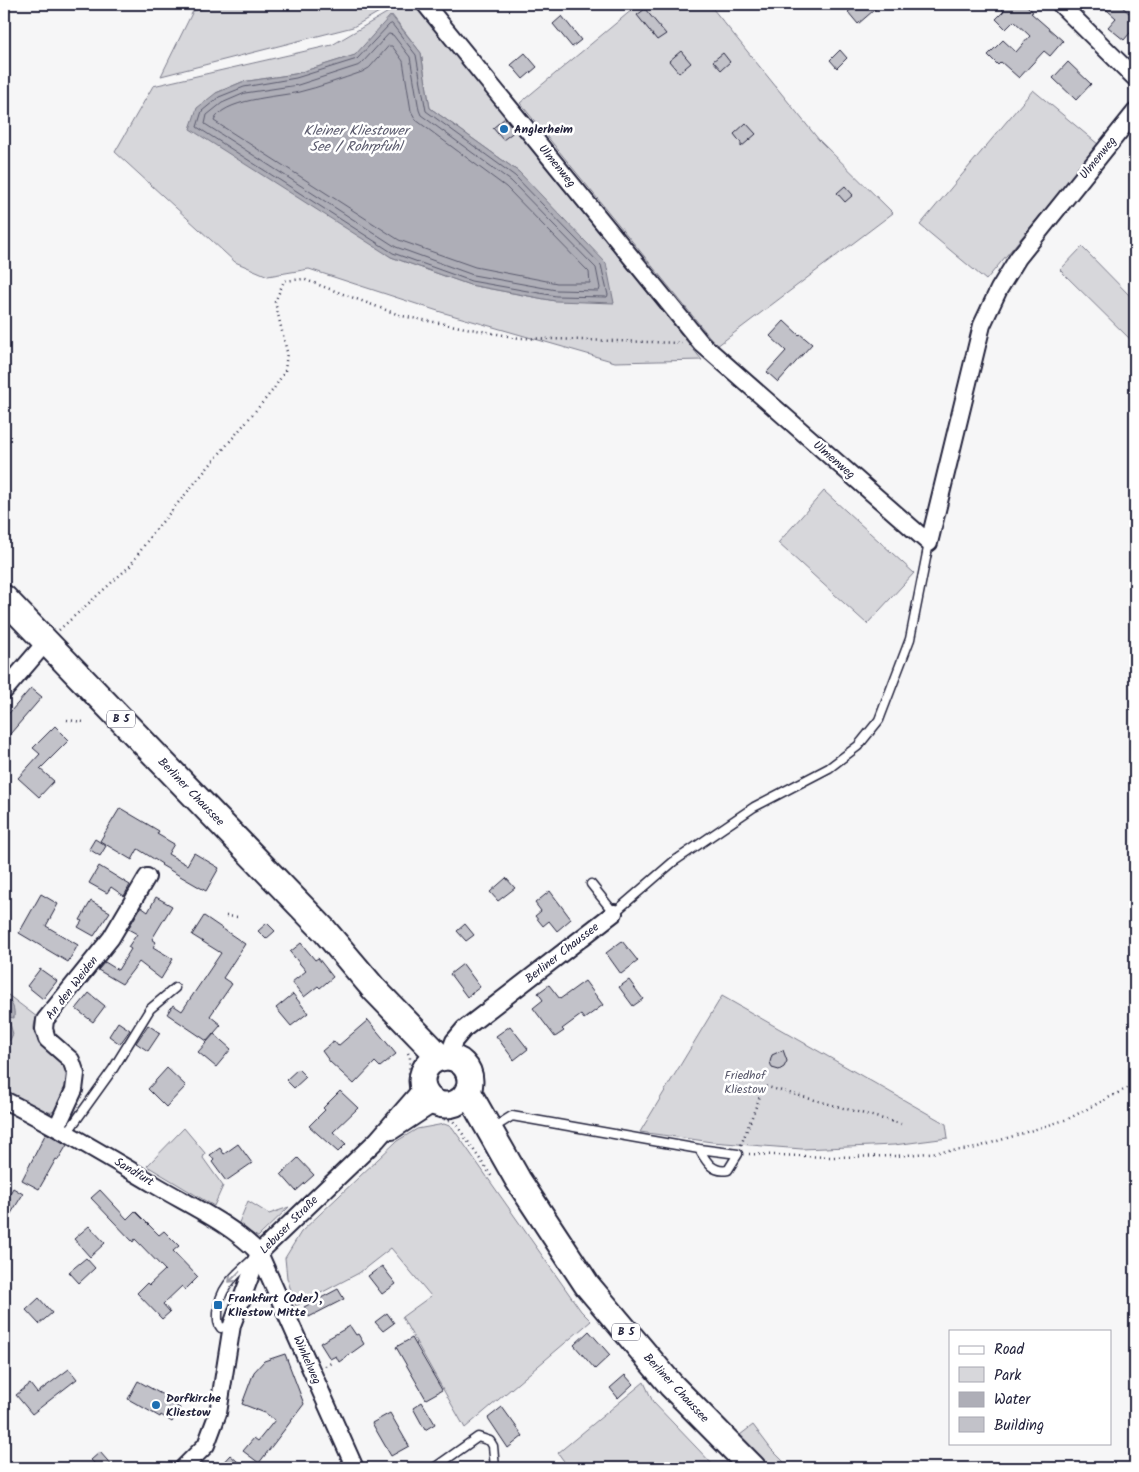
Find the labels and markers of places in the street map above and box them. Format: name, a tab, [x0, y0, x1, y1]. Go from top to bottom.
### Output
place label: Anglerheim	[514, 120, 573, 139]
marker: Anglerheim	[498, 123, 510, 135]
place label: Frankfurt (Oder), Kliestow Mitte	[228, 1289, 322, 1322]
marker: Frankfurt (Oder), Kliestow Mitte	[212, 1299, 224, 1311]
place label: Dorfkirche Kliestow	[166, 1389, 221, 1422]
marker: Dorfkirche Kliestow	[150, 1399, 162, 1411]

